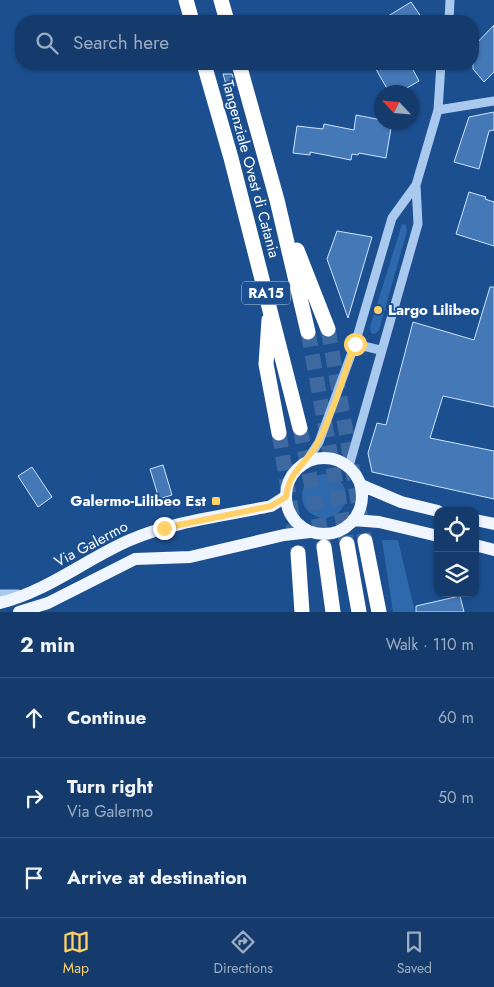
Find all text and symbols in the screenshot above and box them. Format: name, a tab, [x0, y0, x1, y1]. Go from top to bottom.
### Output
search box	[15, 15, 479, 70]
icon: search	[33, 29, 61, 57]
text: Search here	[73, 29, 169, 56]
street label: Tangenziale Ovest di Catania	[217, 78, 285, 260]
north arrow	[374, 85, 419, 130]
road number: RA15	[242, 282, 290, 304]
place label: Largo Lilibeo	[388, 299, 480, 321]
marker: Largo Lilibeo	[372, 304, 384, 316]
route start	[344, 333, 367, 356]
place label: Galermo-Lilibeo Est	[70, 490, 206, 512]
marker: Galermo-Lilibeo Est	[210, 495, 222, 507]
map controls	[434, 507, 479, 597]
button: locate	[434, 507, 479, 552]
street label: Via Galermo	[50, 515, 132, 573]
route end	[153, 517, 176, 540]
button: layers	[434, 552, 479, 597]
text: 2 min	[20, 630, 75, 660]
text: Walk · 110 m	[386, 633, 474, 656]
icon: ahead	[20, 704, 48, 732]
text: Continue	[67, 704, 146, 731]
text: 60 m	[438, 706, 474, 729]
text: Turn right	[67, 773, 153, 800]
icon: right	[20, 784, 48, 812]
text: 50 m	[438, 786, 474, 809]
text: Via Galermo	[67, 800, 153, 823]
icon: arrive	[20, 864, 48, 892]
text: Arrive at destination	[67, 864, 247, 891]
tab: Map	[62, 928, 90, 978]
tab: Directions	[214, 928, 273, 978]
tab: Saved	[397, 928, 432, 978]

